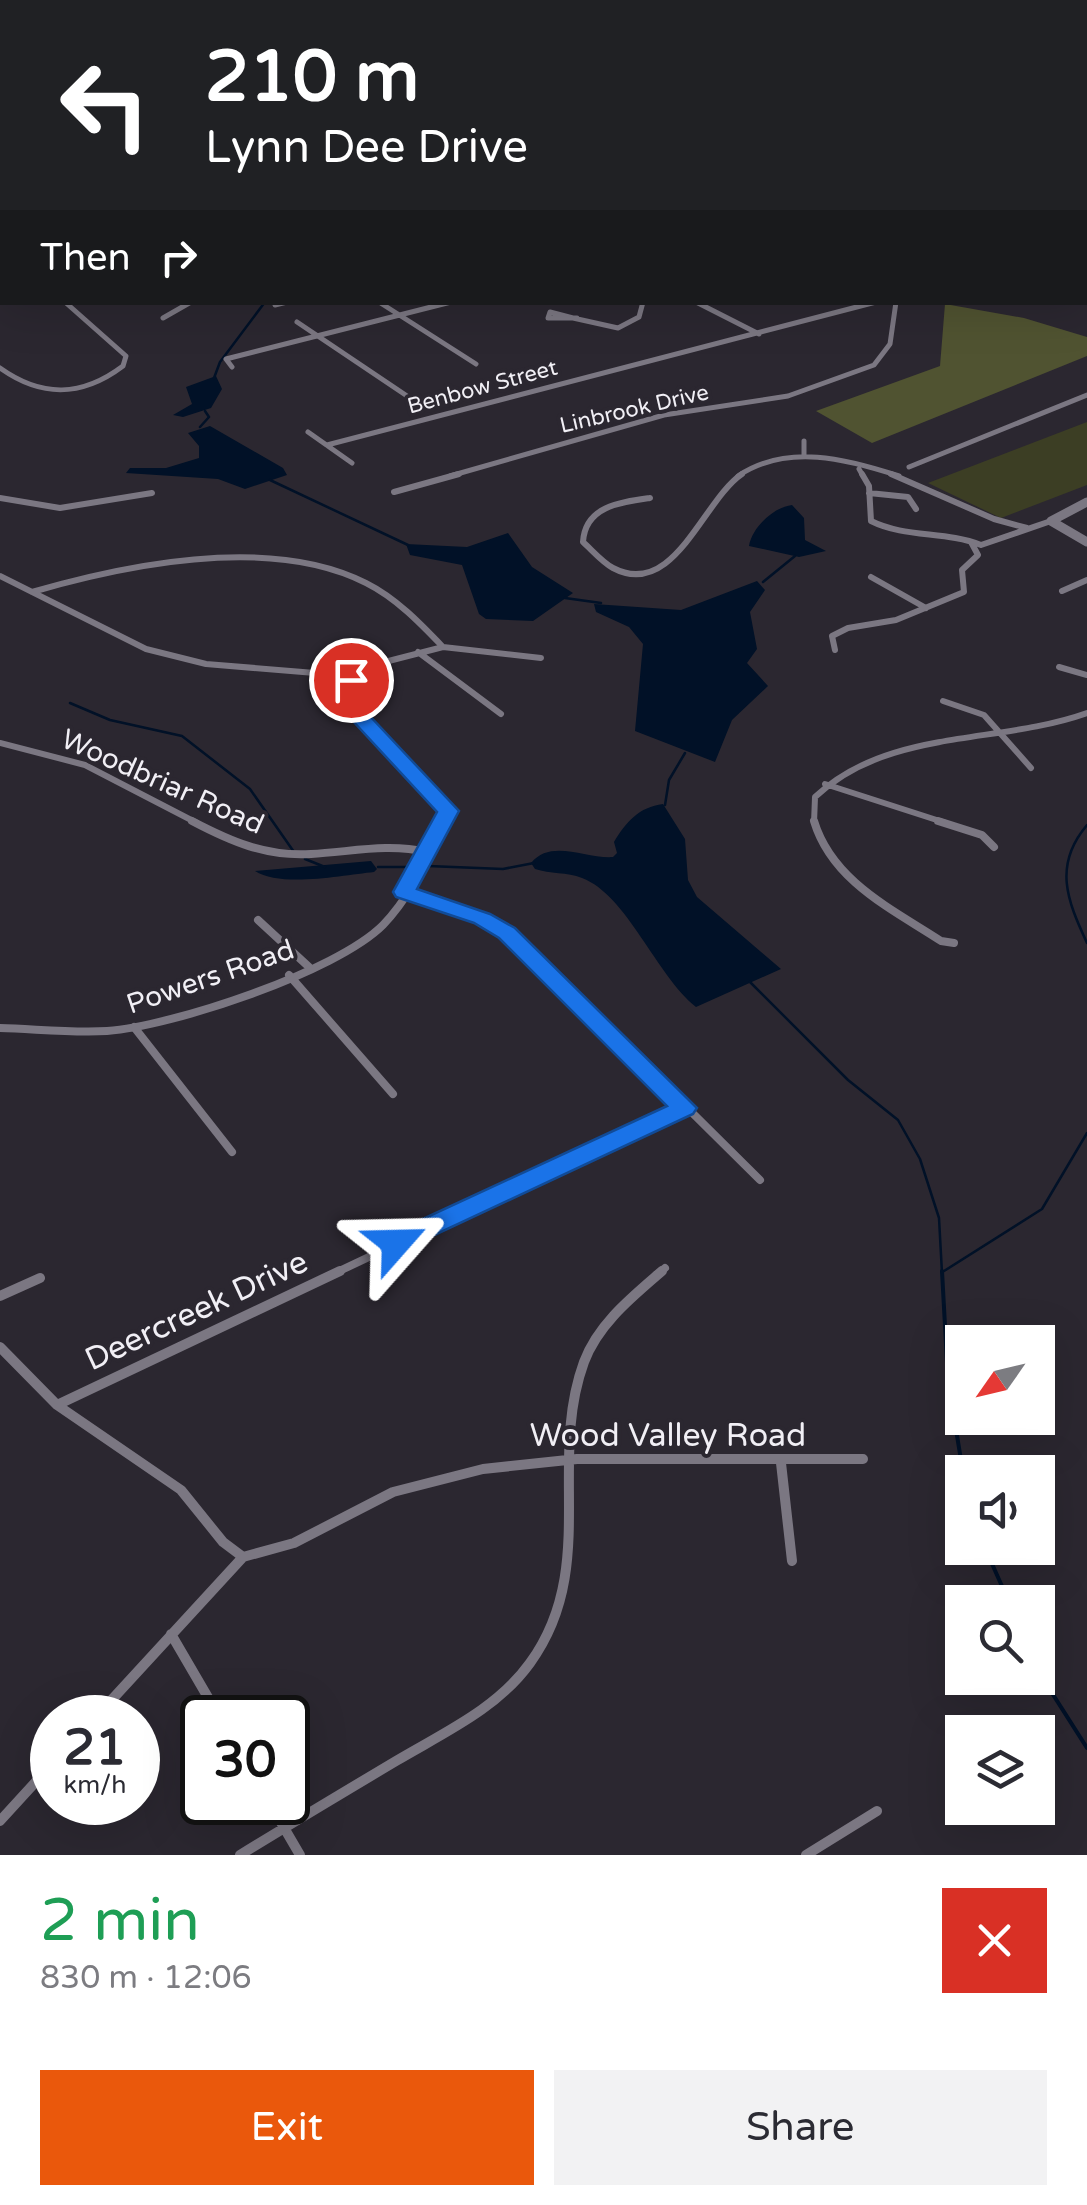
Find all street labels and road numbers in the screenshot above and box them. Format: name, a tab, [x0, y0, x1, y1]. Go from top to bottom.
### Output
street label: Benbow Street	[404, 354, 560, 419]
street label: Linbrook Drive	[557, 379, 711, 439]
street label: Woodbriar Road	[56, 722, 269, 842]
street label: Powers Road	[122, 932, 299, 1021]
street label: Deercreek Drive	[79, 1243, 314, 1379]
street label: Wood Valley Road	[530, 1417, 806, 1455]

